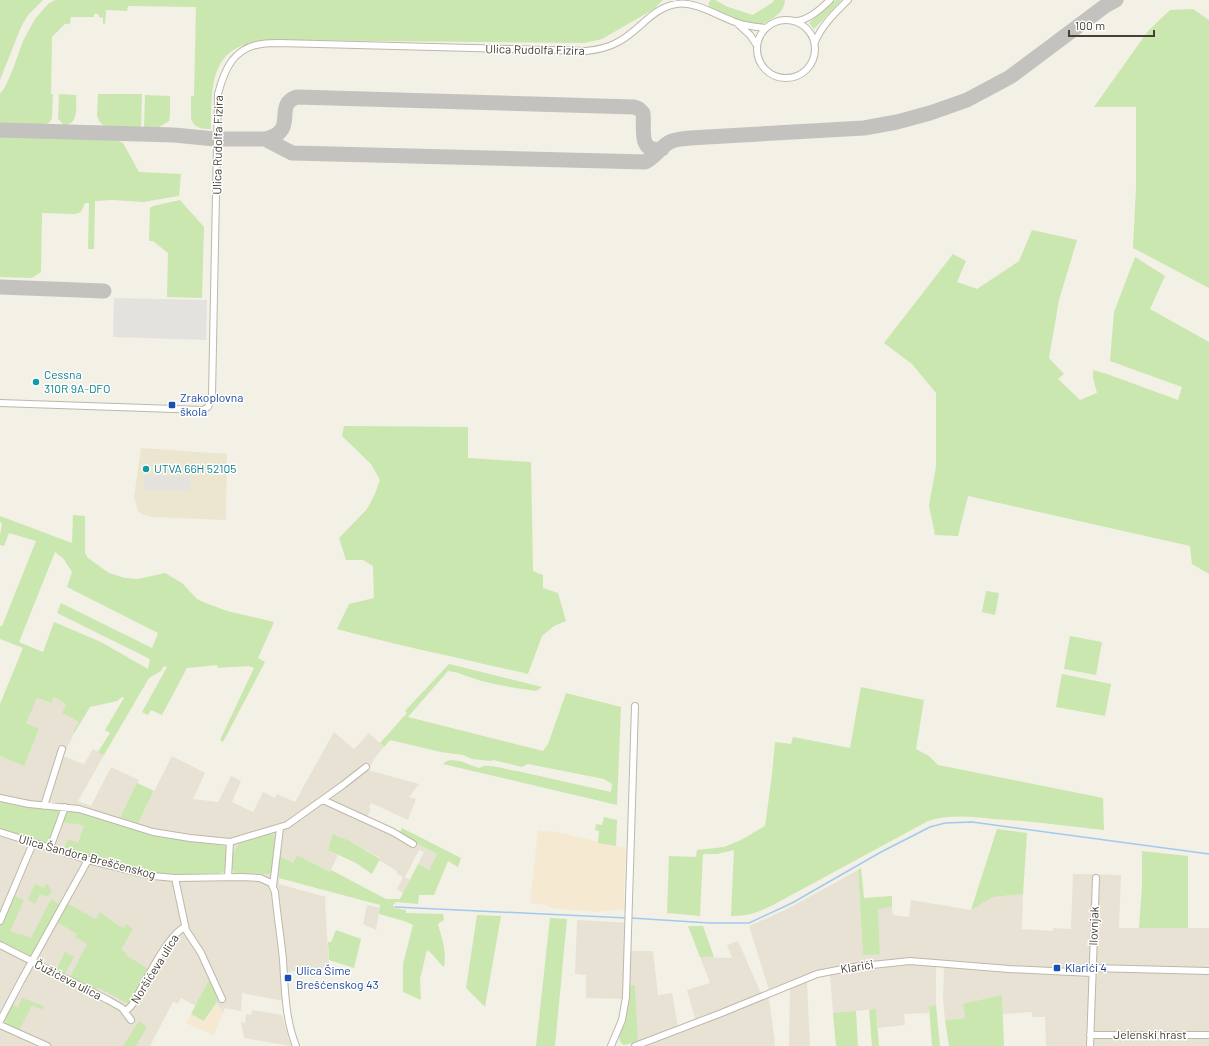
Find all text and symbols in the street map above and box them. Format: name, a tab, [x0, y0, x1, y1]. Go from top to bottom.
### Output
scale bar	[1069, 12, 1154, 38]
text: 100 m	[1075, 18, 1105, 32]
street label: Ulica Rudolfa Fizira	[485, 41, 585, 57]
street label: Ulica Rudolfa Fizira	[209, 95, 225, 195]
place label: Cessna 310R 9A-DFO	[44, 367, 111, 395]
marker: Cessna 310R 9A-DFO	[31, 377, 41, 387]
place label: Zrakoplovna škola	[180, 390, 243, 418]
marker: Zrakoplovna škola	[167, 400, 177, 410]
place label: UTVA 66H 52105	[154, 461, 236, 475]
marker: UTVA 66H 52105	[141, 464, 151, 474]
street label: Ulica Šandora Breščenskog	[17, 831, 157, 881]
street label: Ilovnjak	[1085, 906, 1101, 946]
street label: Noršićeva ulica	[127, 931, 181, 1006]
street label: Čužićeva ulica	[33, 956, 104, 1002]
street label: Klarići	[839, 957, 874, 976]
place label: Klarići 4	[1065, 960, 1107, 974]
place label: Ulica Šime Brešćenskog 43	[296, 963, 379, 991]
marker: Klarići 4	[1052, 963, 1062, 973]
marker: Ulica Šime Brešćenskog 43	[283, 973, 293, 983]
street label: Jelenski hrast	[1113, 1027, 1187, 1041]

